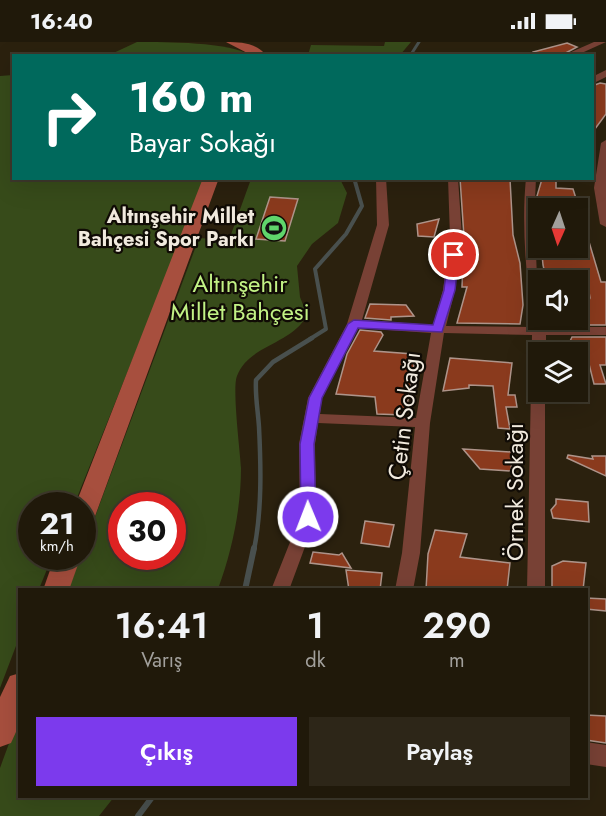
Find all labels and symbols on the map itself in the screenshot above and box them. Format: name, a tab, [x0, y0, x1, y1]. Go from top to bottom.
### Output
north arrow	[528, 198, 588, 258]
place label: Altınşehir Millet Bahçesi Spor Parkı	[78, 202, 255, 254]
sports icon: Altınşehir Millet Bahçesi Spor Parkı	[259, 213, 289, 243]
pin	[428, 229, 479, 280]
park label: Altınşehir Millet Bahçesi	[170, 266, 310, 329]
street label: Çetin Sokağı	[379, 350, 429, 482]
street label: Örnek Sokağı	[497, 423, 532, 561]
position arrow	[276, 485, 340, 549]
speed limit sign: 30	[108, 492, 186, 570]

